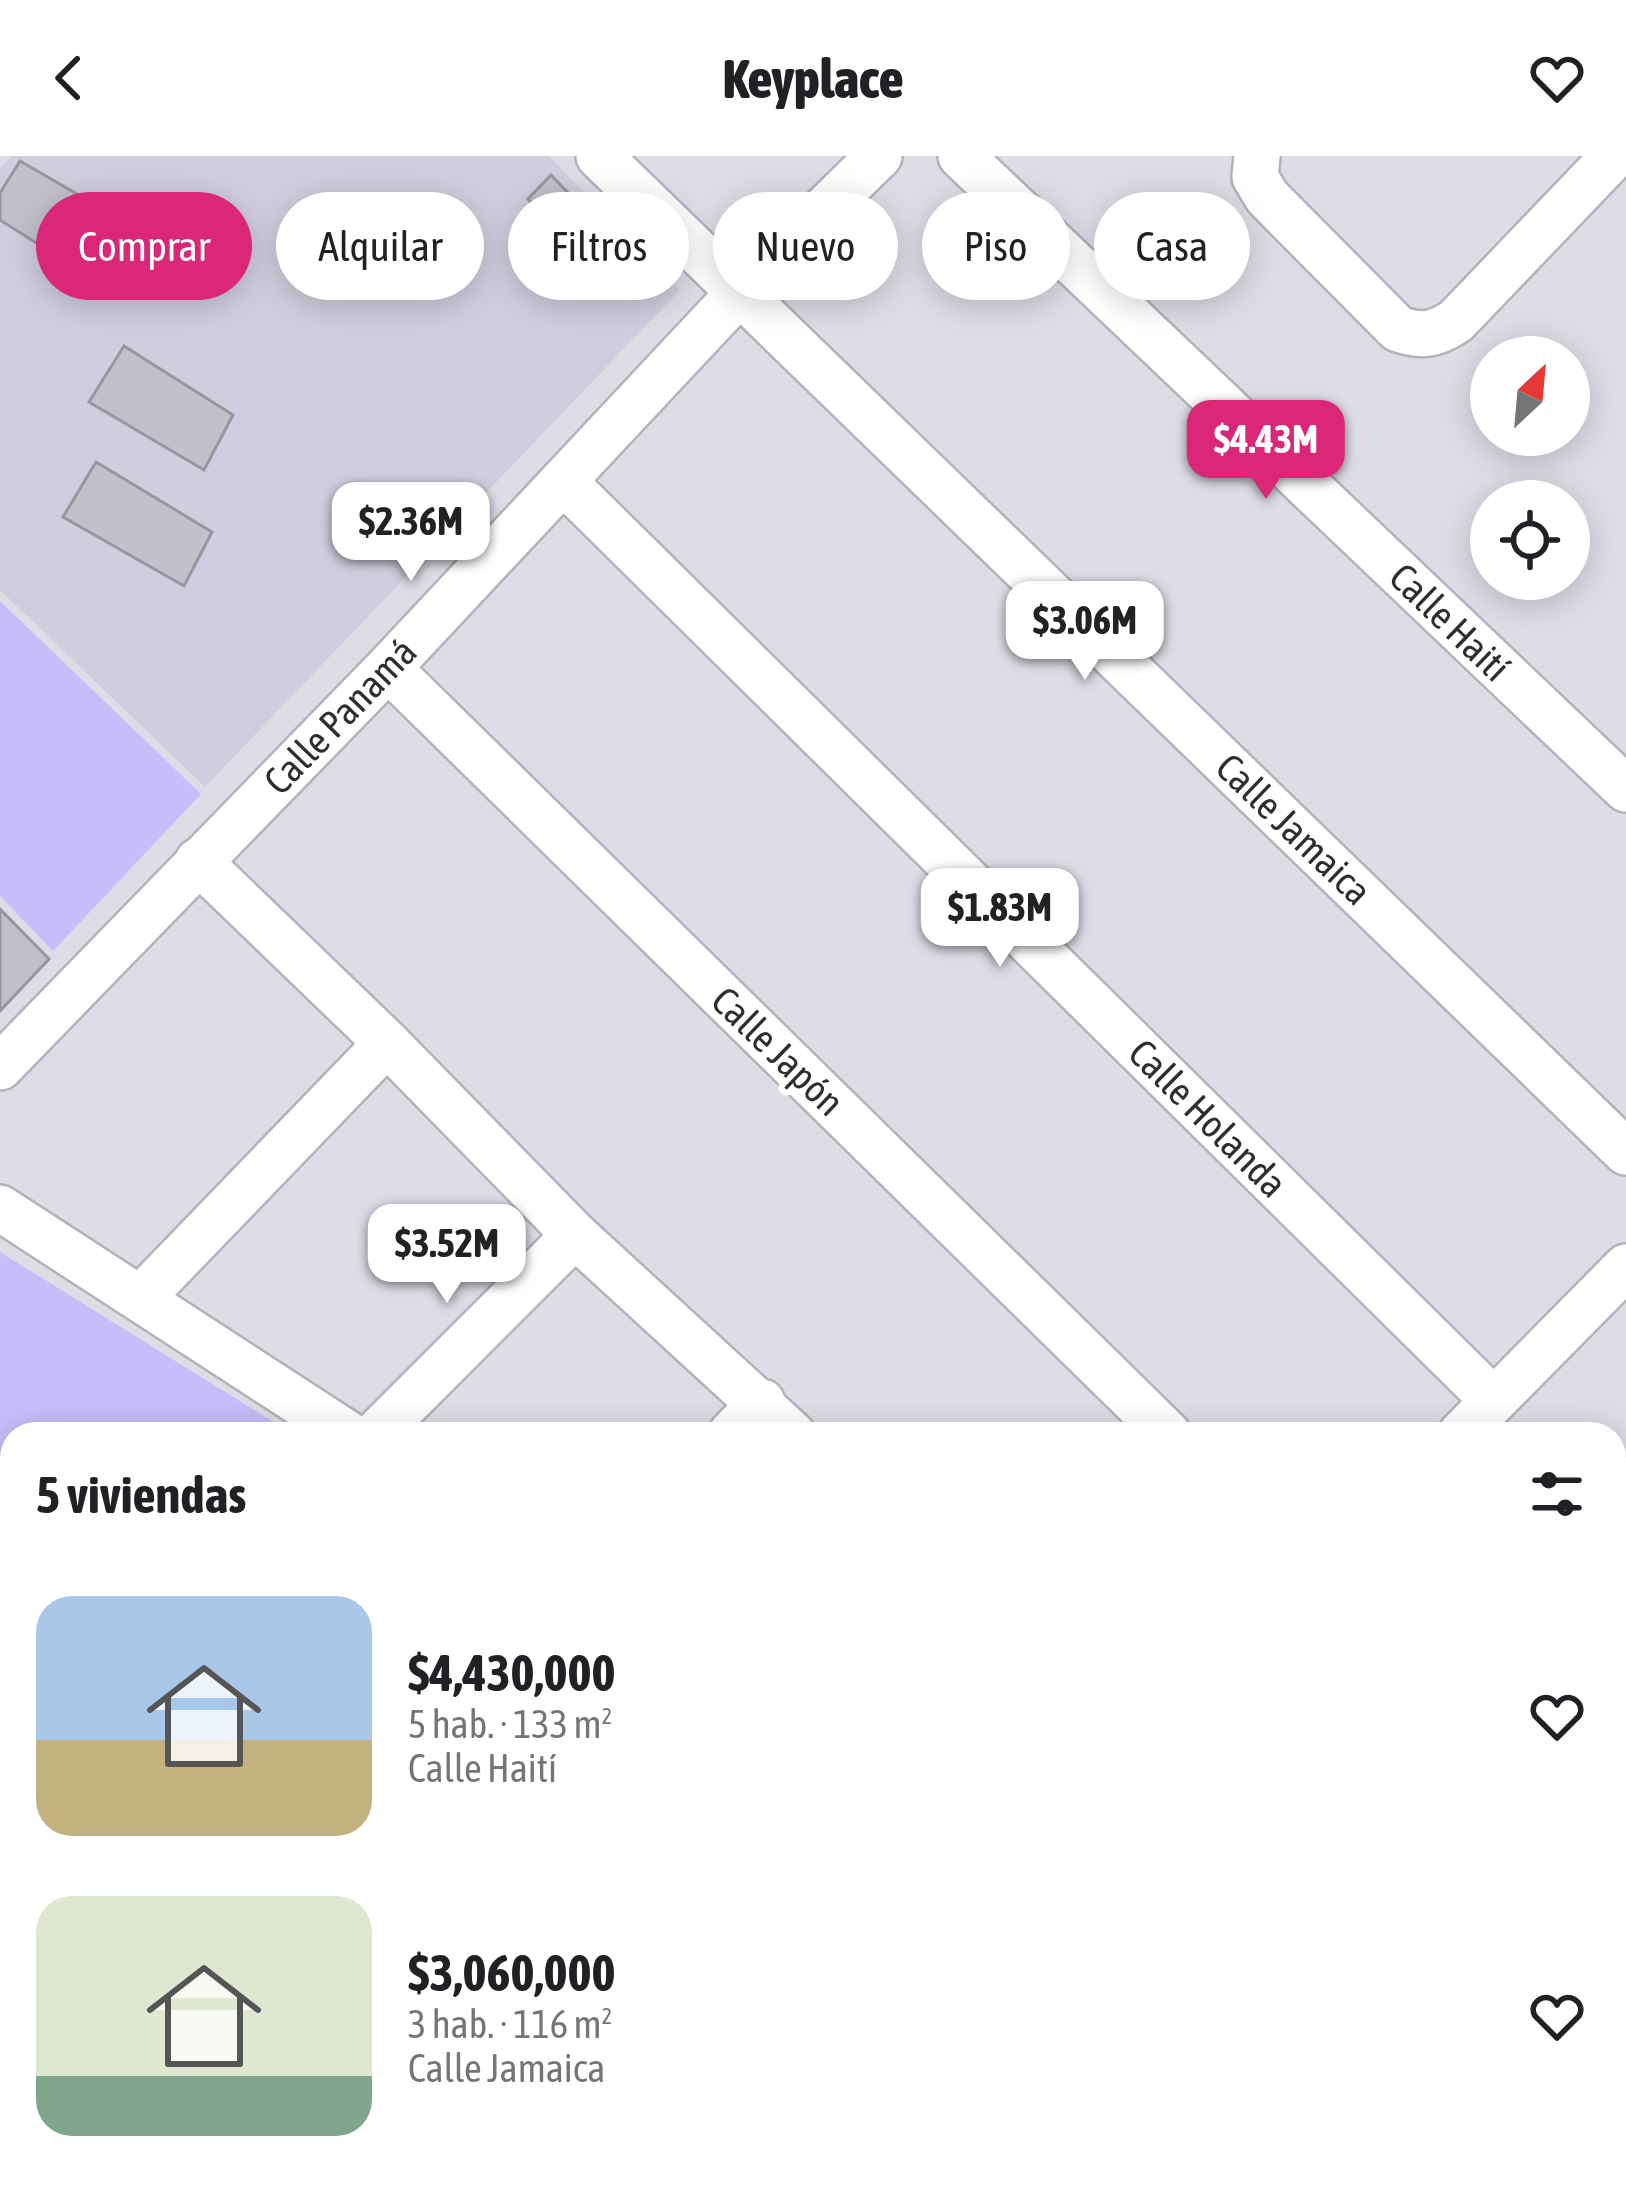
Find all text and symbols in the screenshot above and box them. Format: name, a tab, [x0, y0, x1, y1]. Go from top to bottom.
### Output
icon: back	[36, 45, 102, 111]
icon: heart	[1524, 45, 1590, 111]
text: Keyplace	[722, 48, 904, 109]
chip: Comprar	[36, 192, 252, 300]
chip: Alquilar	[276, 192, 484, 300]
chip: Filtros	[508, 192, 689, 300]
chip: Nuevo	[713, 192, 898, 300]
chip: Piso	[922, 192, 1070, 300]
chip: Casa	[1094, 192, 1250, 300]
north arrow	[1470, 336, 1590, 456]
map controls	[1470, 336, 1590, 600]
pin: $4.43M	[1168, 400, 1364, 502]
text: $4.43M	[1214, 417, 1318, 461]
button: locate	[1470, 480, 1590, 600]
pin: $2.36M	[313, 482, 509, 584]
text: $2.36M	[359, 499, 463, 543]
street label: Calle Haití	[1381, 554, 1519, 690]
pin: $3.06M	[987, 581, 1183, 683]
text: $3.06M	[1033, 598, 1137, 642]
street label: Calle Panamá	[255, 629, 425, 803]
street label: Calle Jamaica	[1208, 745, 1380, 913]
pin: $1.83M	[902, 868, 1098, 970]
text: $1.83M	[948, 885, 1052, 929]
street label: Calle Japón	[703, 978, 853, 1124]
street label: Calle Holanda	[1120, 1030, 1296, 1206]
pin: $3.52M	[349, 1204, 545, 1306]
text: $3.52M	[395, 1221, 499, 1265]
icon: filters	[1524, 1461, 1590, 1527]
text: 5 viviendas	[36, 1465, 246, 1524]
text: $4,430,000	[408, 1643, 615, 1702]
icon: home	[132, 1644, 276, 1788]
icon: heart	[1524, 1683, 1590, 1749]
text: 5 hab. · 133 m²	[408, 1702, 613, 1746]
text: Calle Haití	[408, 1746, 557, 1790]
text: $3,060,000	[408, 1943, 615, 2002]
icon: home	[132, 1944, 276, 2088]
icon: heart	[1524, 1983, 1590, 2049]
text: 3 hab. · 116 m²	[408, 2002, 613, 2046]
text: Calle Jamaica	[408, 2046, 605, 2090]

